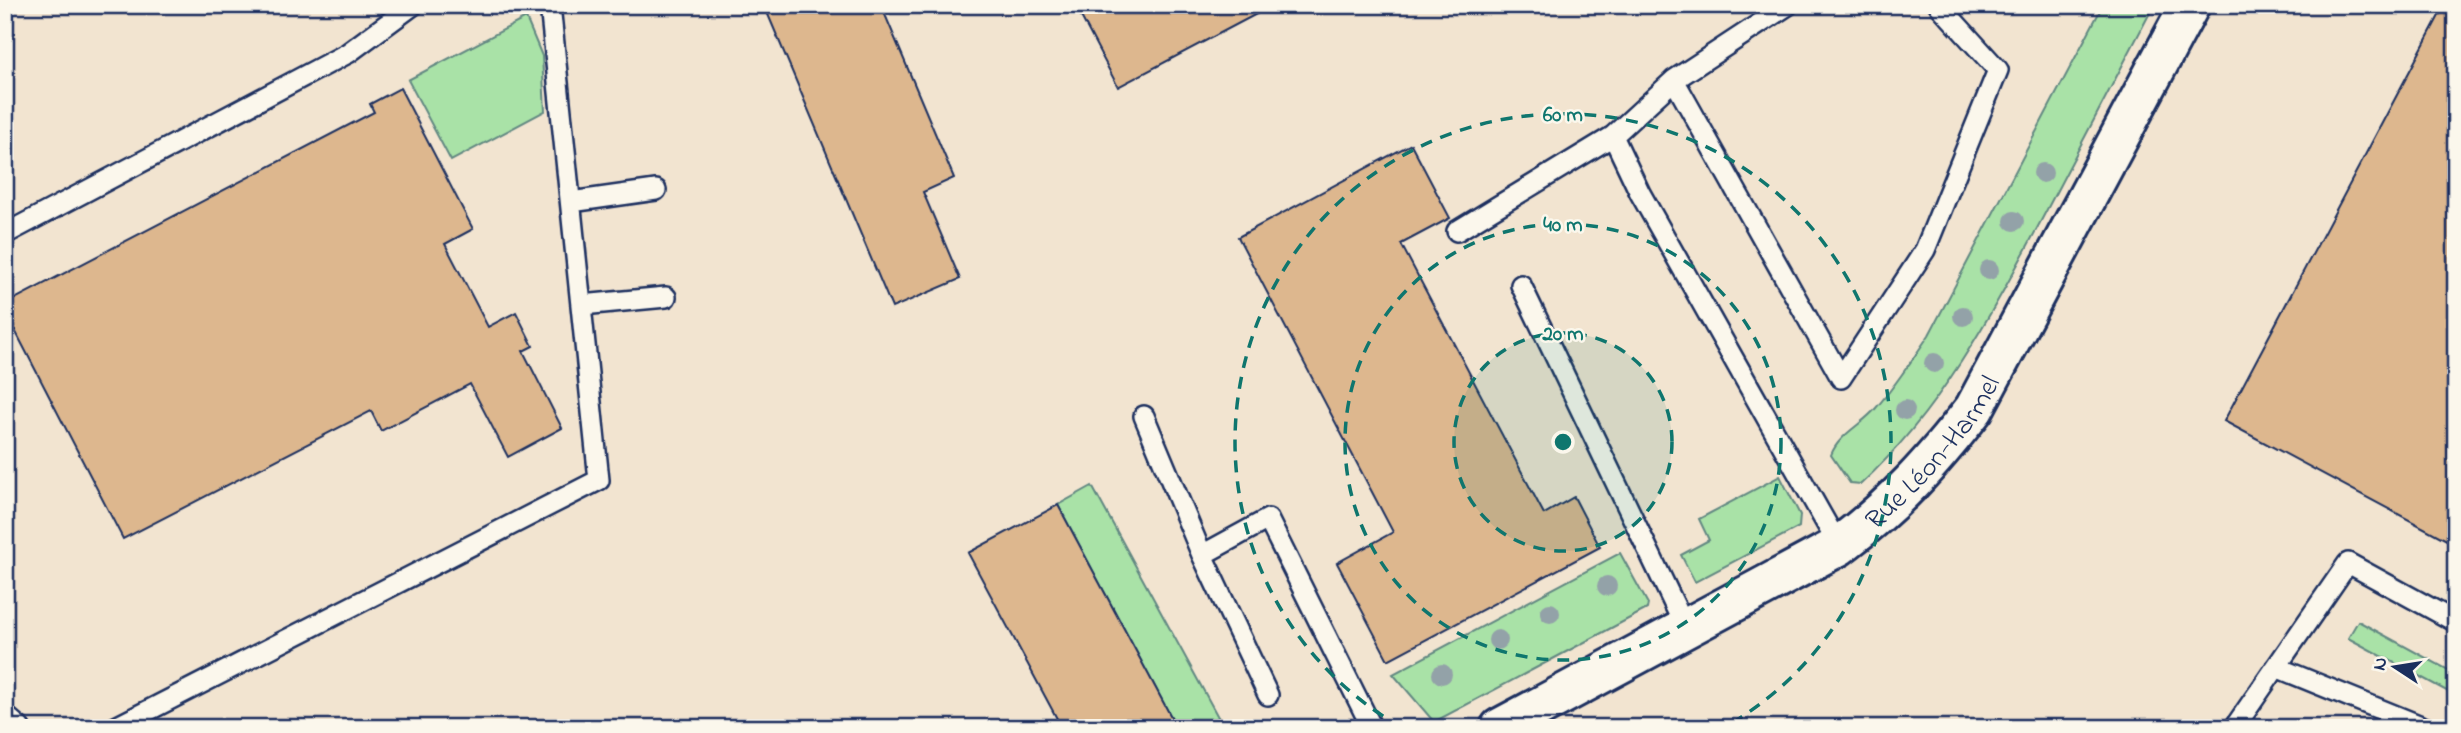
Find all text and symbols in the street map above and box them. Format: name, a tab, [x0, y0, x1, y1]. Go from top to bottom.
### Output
text: 60 m	[1543, 101, 1583, 131]
text: 40 m	[1543, 211, 1583, 241]
text: 20 m	[1541, 320, 1584, 350]
street label: Rue Léon-Harmel	[1857, 369, 2012, 541]
centre of rings	[1551, 430, 1575, 454]
north arrow	[2360, 632, 2430, 702]
text: N	[2366, 655, 2395, 673]

